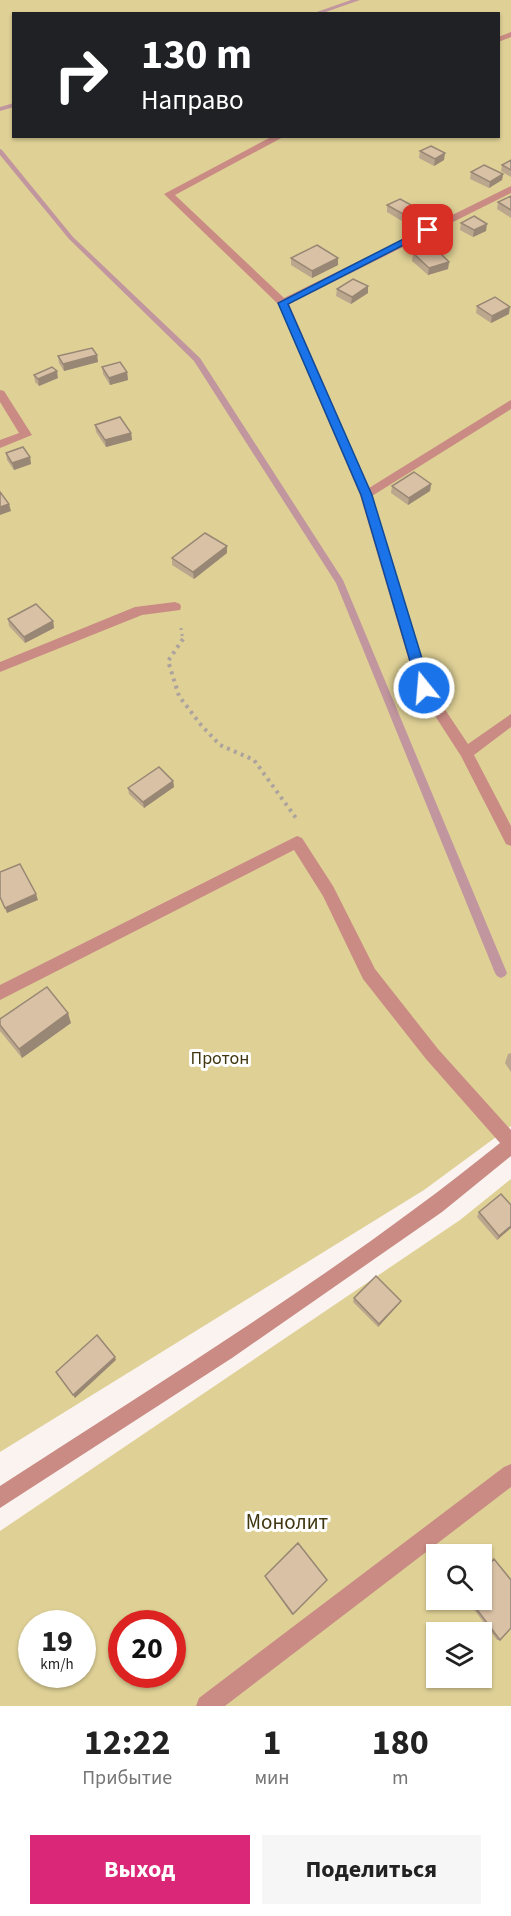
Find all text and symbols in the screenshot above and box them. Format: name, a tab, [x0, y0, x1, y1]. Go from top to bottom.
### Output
text: 130 m	[141, 25, 252, 85]
icon: right	[42, 36, 120, 114]
text: Направо	[141, 81, 244, 120]
pin	[402, 204, 453, 255]
icon: arrive	[411, 213, 444, 246]
position arrow	[392, 656, 456, 720]
park label: Протон	[191, 1046, 249, 1071]
park label: Монолит	[246, 1507, 329, 1537]
map controls	[426, 1544, 492, 1688]
button: search	[426, 1544, 492, 1610]
speed limit sign: 20	[108, 1610, 186, 1688]
text: 19	[41, 1620, 73, 1663]
button: layers	[426, 1622, 492, 1688]
text: km/h	[40, 1654, 74, 1675]
text: 12:22	[84, 1717, 171, 1768]
text: 1	[263, 1717, 282, 1768]
text: 180	[372, 1717, 429, 1768]
text: Прибытие	[82, 1764, 172, 1792]
text: мин	[254, 1764, 290, 1792]
text: m	[392, 1764, 409, 1792]
button: Выход	[30, 1835, 250, 1904]
button: Поделиться	[262, 1835, 481, 1904]

